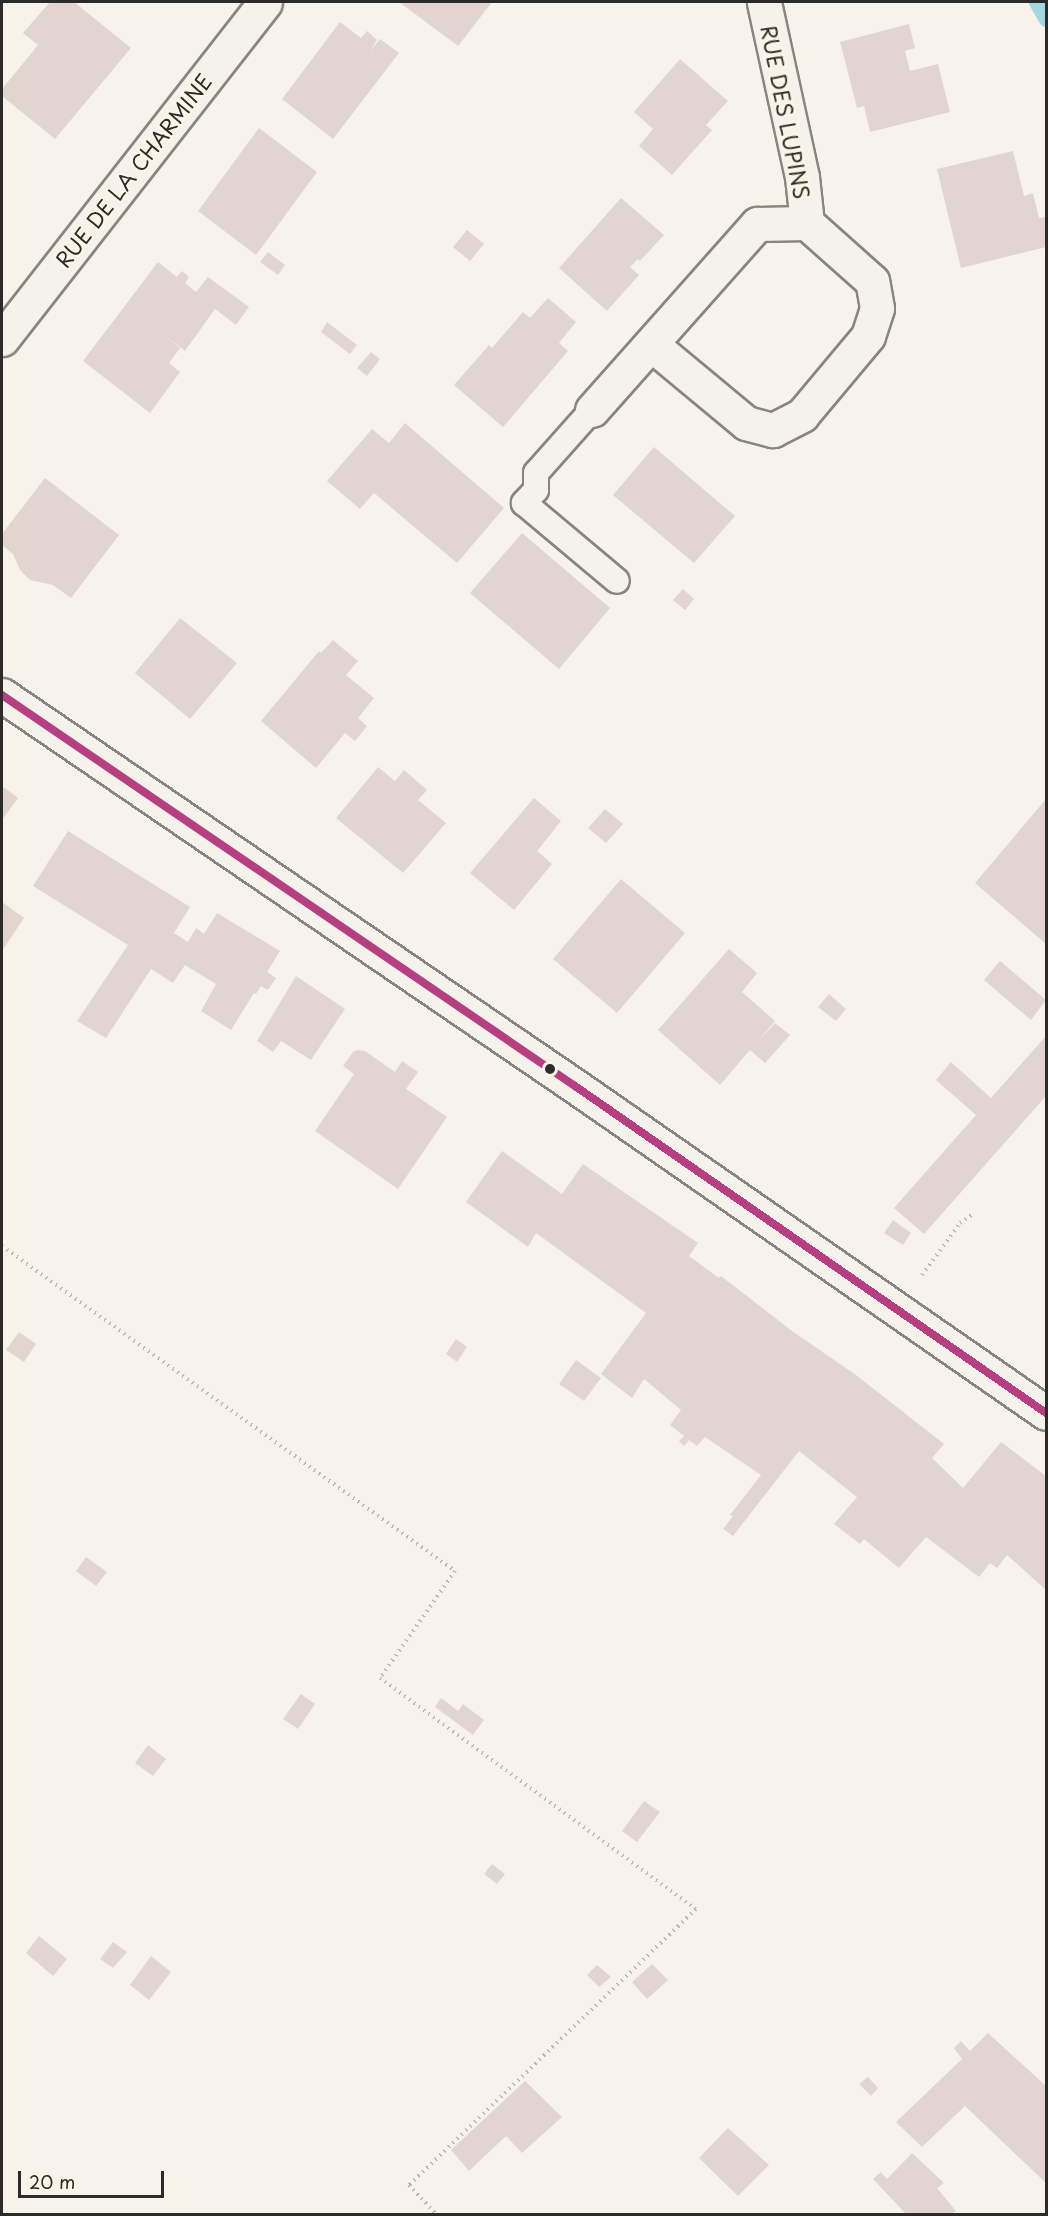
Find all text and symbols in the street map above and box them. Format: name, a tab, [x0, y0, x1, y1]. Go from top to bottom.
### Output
street label: RUE DES LUPINS	[757, 23, 815, 201]
street label: RUE DE LA CHARMINE	[50, 68, 216, 272]
unlabelled marker	[544, 1063, 556, 1075]
scale bar	[21, 2159, 166, 2197]
text: 20 m	[29, 2168, 75, 2195]

